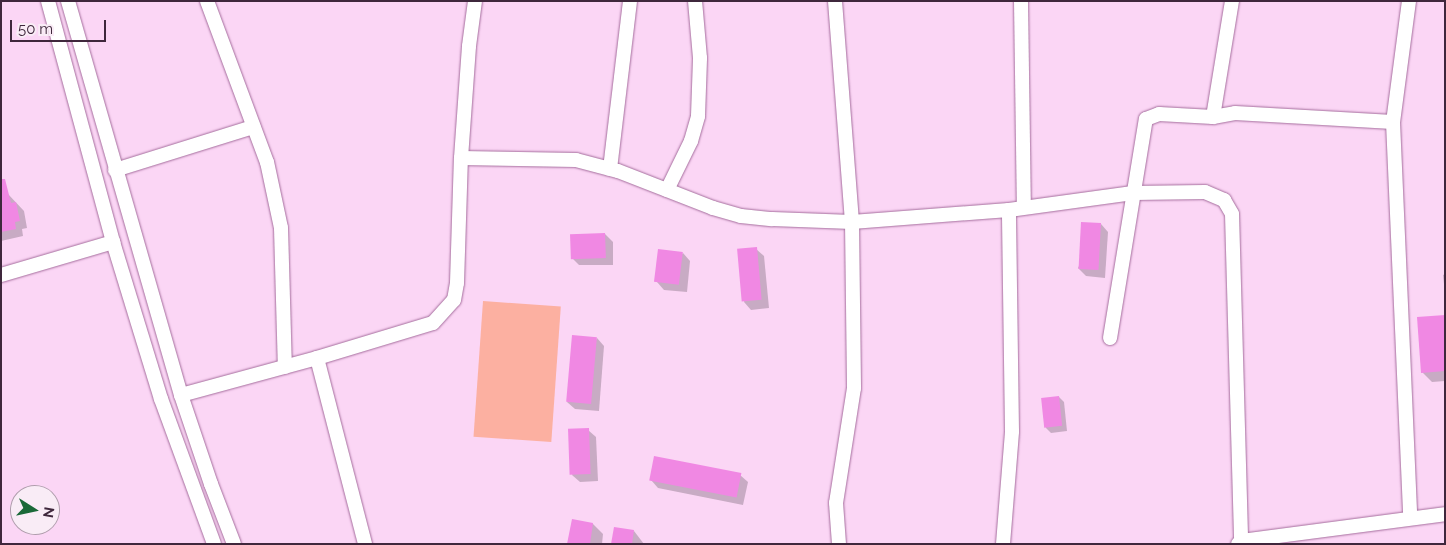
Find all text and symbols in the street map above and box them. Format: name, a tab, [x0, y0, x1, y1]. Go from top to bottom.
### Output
scale bar	[12, 10, 109, 42]
text: 50 m	[18, 20, 53, 38]
north arrow	[10, 485, 60, 535]
text: N	[40, 506, 58, 519]

